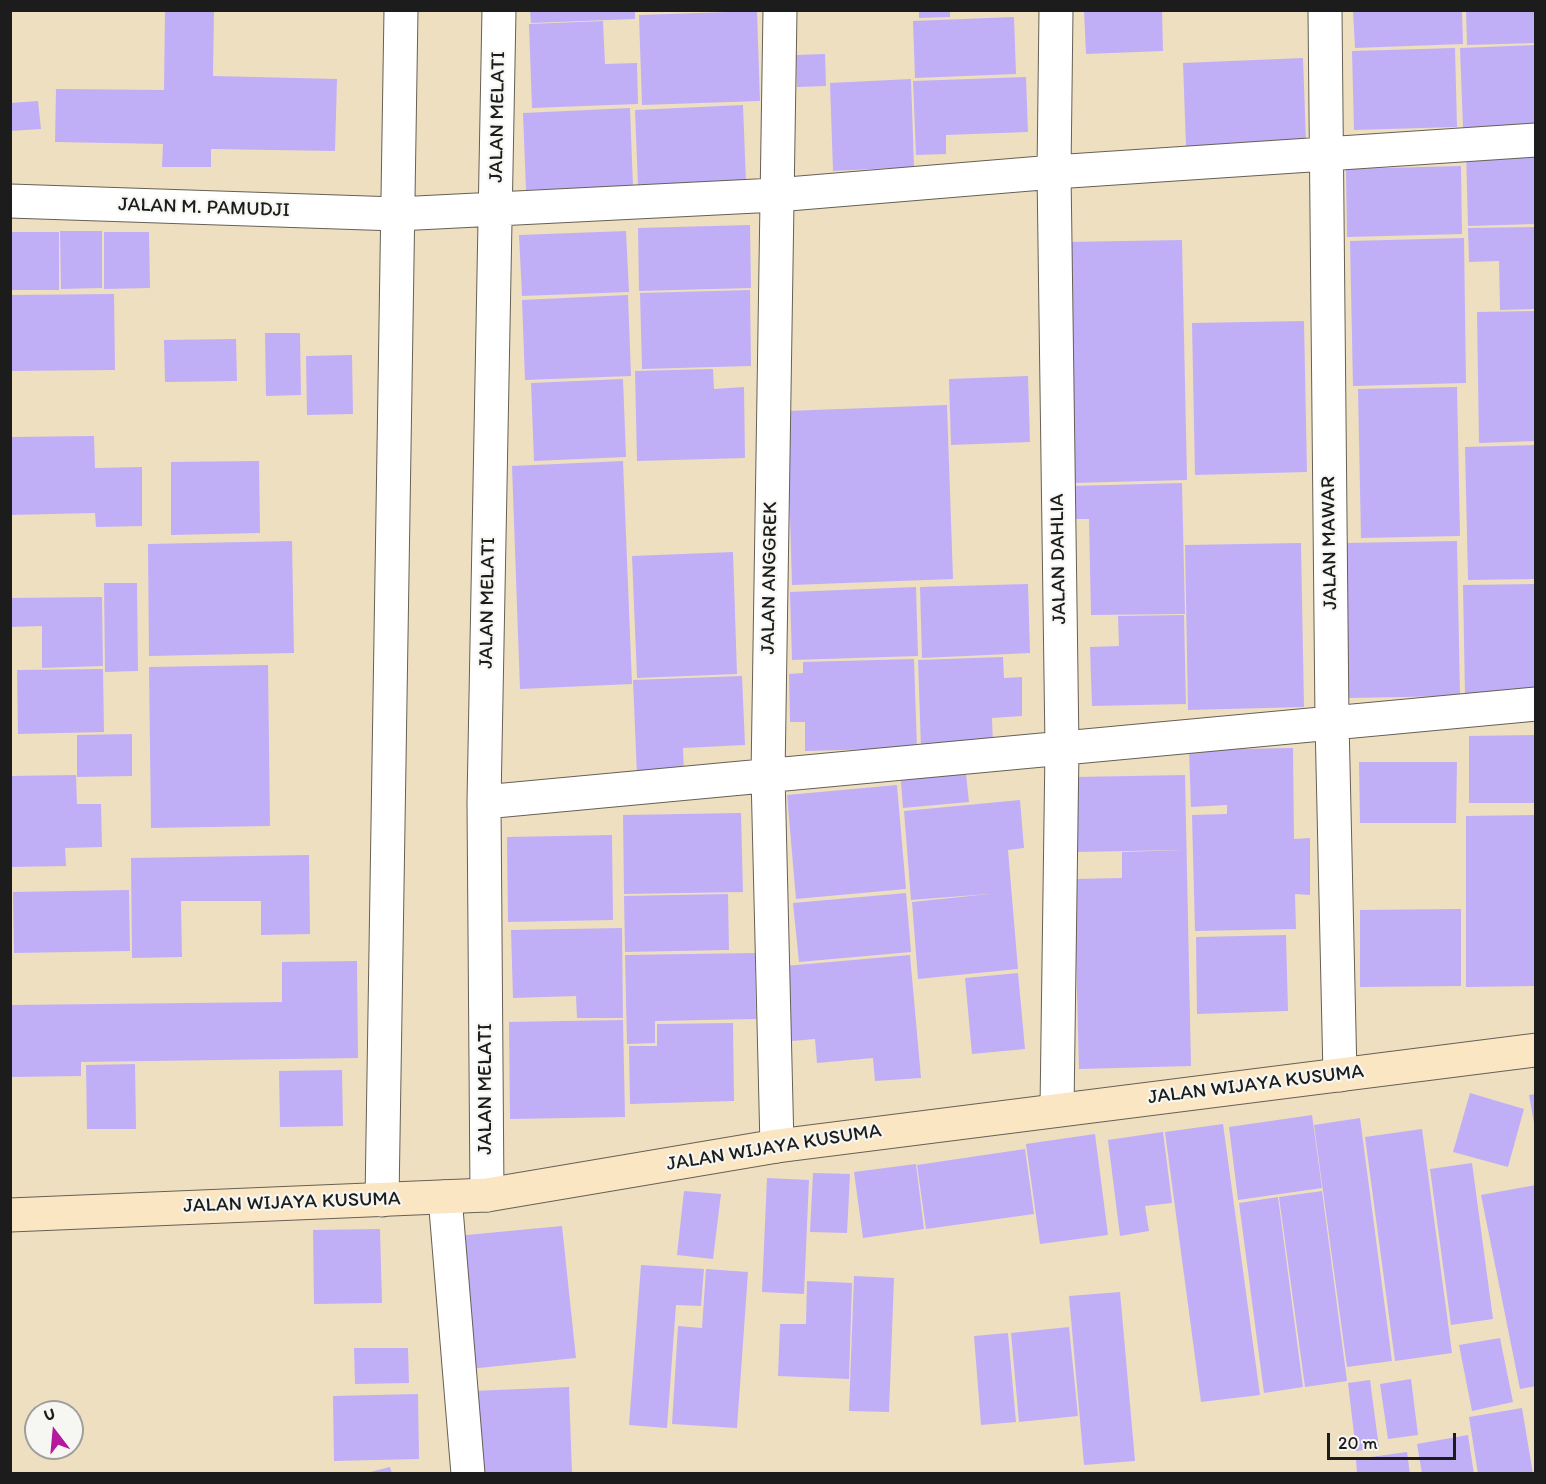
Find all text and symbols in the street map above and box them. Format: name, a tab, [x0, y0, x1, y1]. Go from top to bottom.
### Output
street label: JALAN MELATI	[485, 51, 511, 183]
street label: JALAN M. PAMUDJI	[118, 193, 290, 223]
street label: JALAN MAWAR	[1317, 476, 1343, 610]
street label: JALAN DAHLIA	[1046, 493, 1072, 625]
street label: JALAN ANGGREK	[757, 501, 783, 655]
street label: JALAN MELATI	[475, 537, 501, 669]
street label: JALAN MELATI	[474, 1023, 498, 1155]
street label: JALAN WIJAYA KUSUMA	[1147, 1060, 1365, 1110]
street label: JALAN WIJAYA KUSUMA	[665, 1119, 883, 1177]
street label: JALAN WIJAYA KUSUMA	[183, 1187, 401, 1219]
north arrow	[24, 1400, 84, 1460]
text: U	[42, 1404, 57, 1425]
scale bar	[1330, 1421, 1459, 1459]
text: 20 m	[1338, 1432, 1378, 1454]

